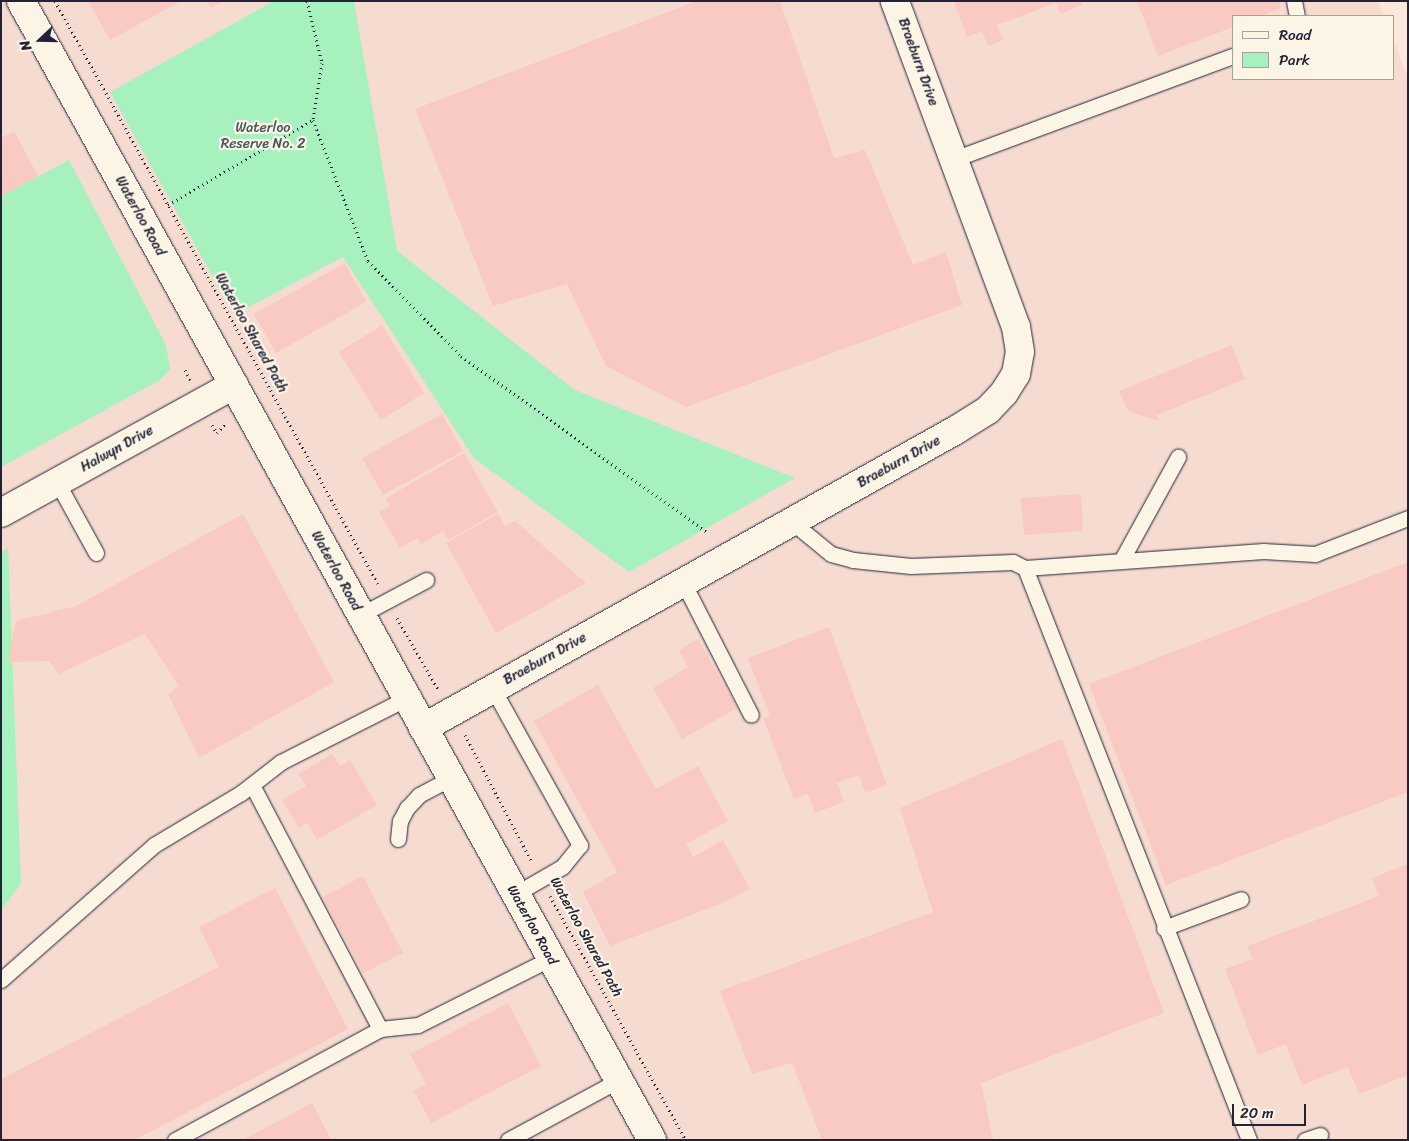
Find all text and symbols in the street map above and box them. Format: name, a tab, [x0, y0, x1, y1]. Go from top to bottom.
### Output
north arrow	[15, 15, 65, 65]
legend	[1232, 15, 1394, 80]
street label: Braeburn Drive	[894, 16, 942, 108]
text: Road	[1279, 22, 1311, 48]
text: N	[12, 37, 39, 55]
text: Park	[1279, 47, 1310, 73]
park label: Waterloo Reserve No. 2	[221, 120, 305, 152]
street label: Waterloo Road	[111, 173, 169, 259]
street label: Waterloo Shared Path	[211, 270, 291, 396]
street label: Halwyn Drive	[78, 422, 156, 476]
street label: Braeburn Drive	[855, 432, 943, 492]
street label: Waterloo Road	[307, 528, 365, 614]
street label: Braeburn Drive	[501, 629, 589, 689]
street label: Waterloo Shared Path	[546, 874, 626, 1000]
street label: Waterloo Road	[503, 882, 561, 968]
scale bar	[1234, 1094, 1308, 1126]
text: 20 m	[1240, 1100, 1274, 1126]

